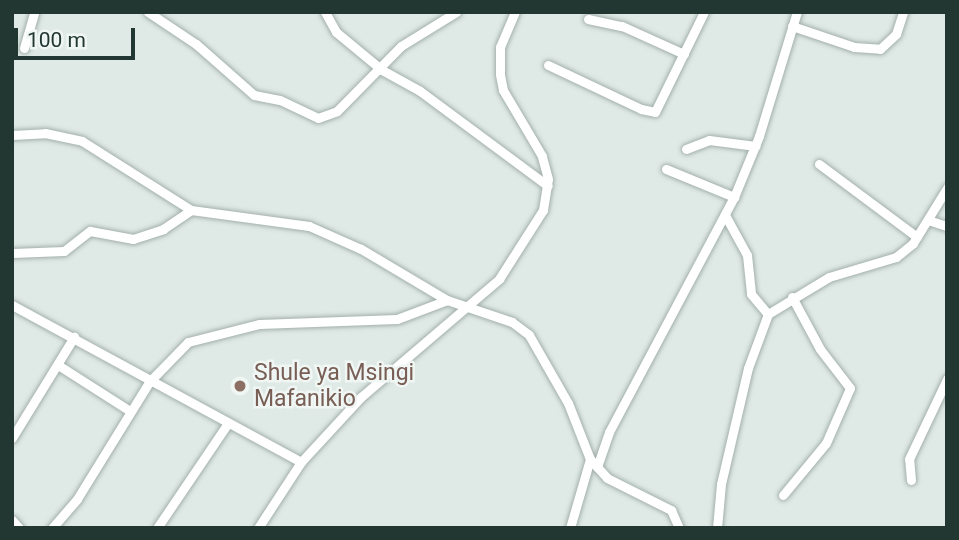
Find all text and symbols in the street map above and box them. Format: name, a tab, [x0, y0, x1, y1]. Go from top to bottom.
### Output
scale bar	[18, 14, 138, 58]
text: 100 m	[27, 28, 86, 52]
place label: Shule ya Msingi Mafanikio	[254, 359, 414, 413]
marker: Shule ya Msingi Mafanikio	[232, 378, 248, 394]

